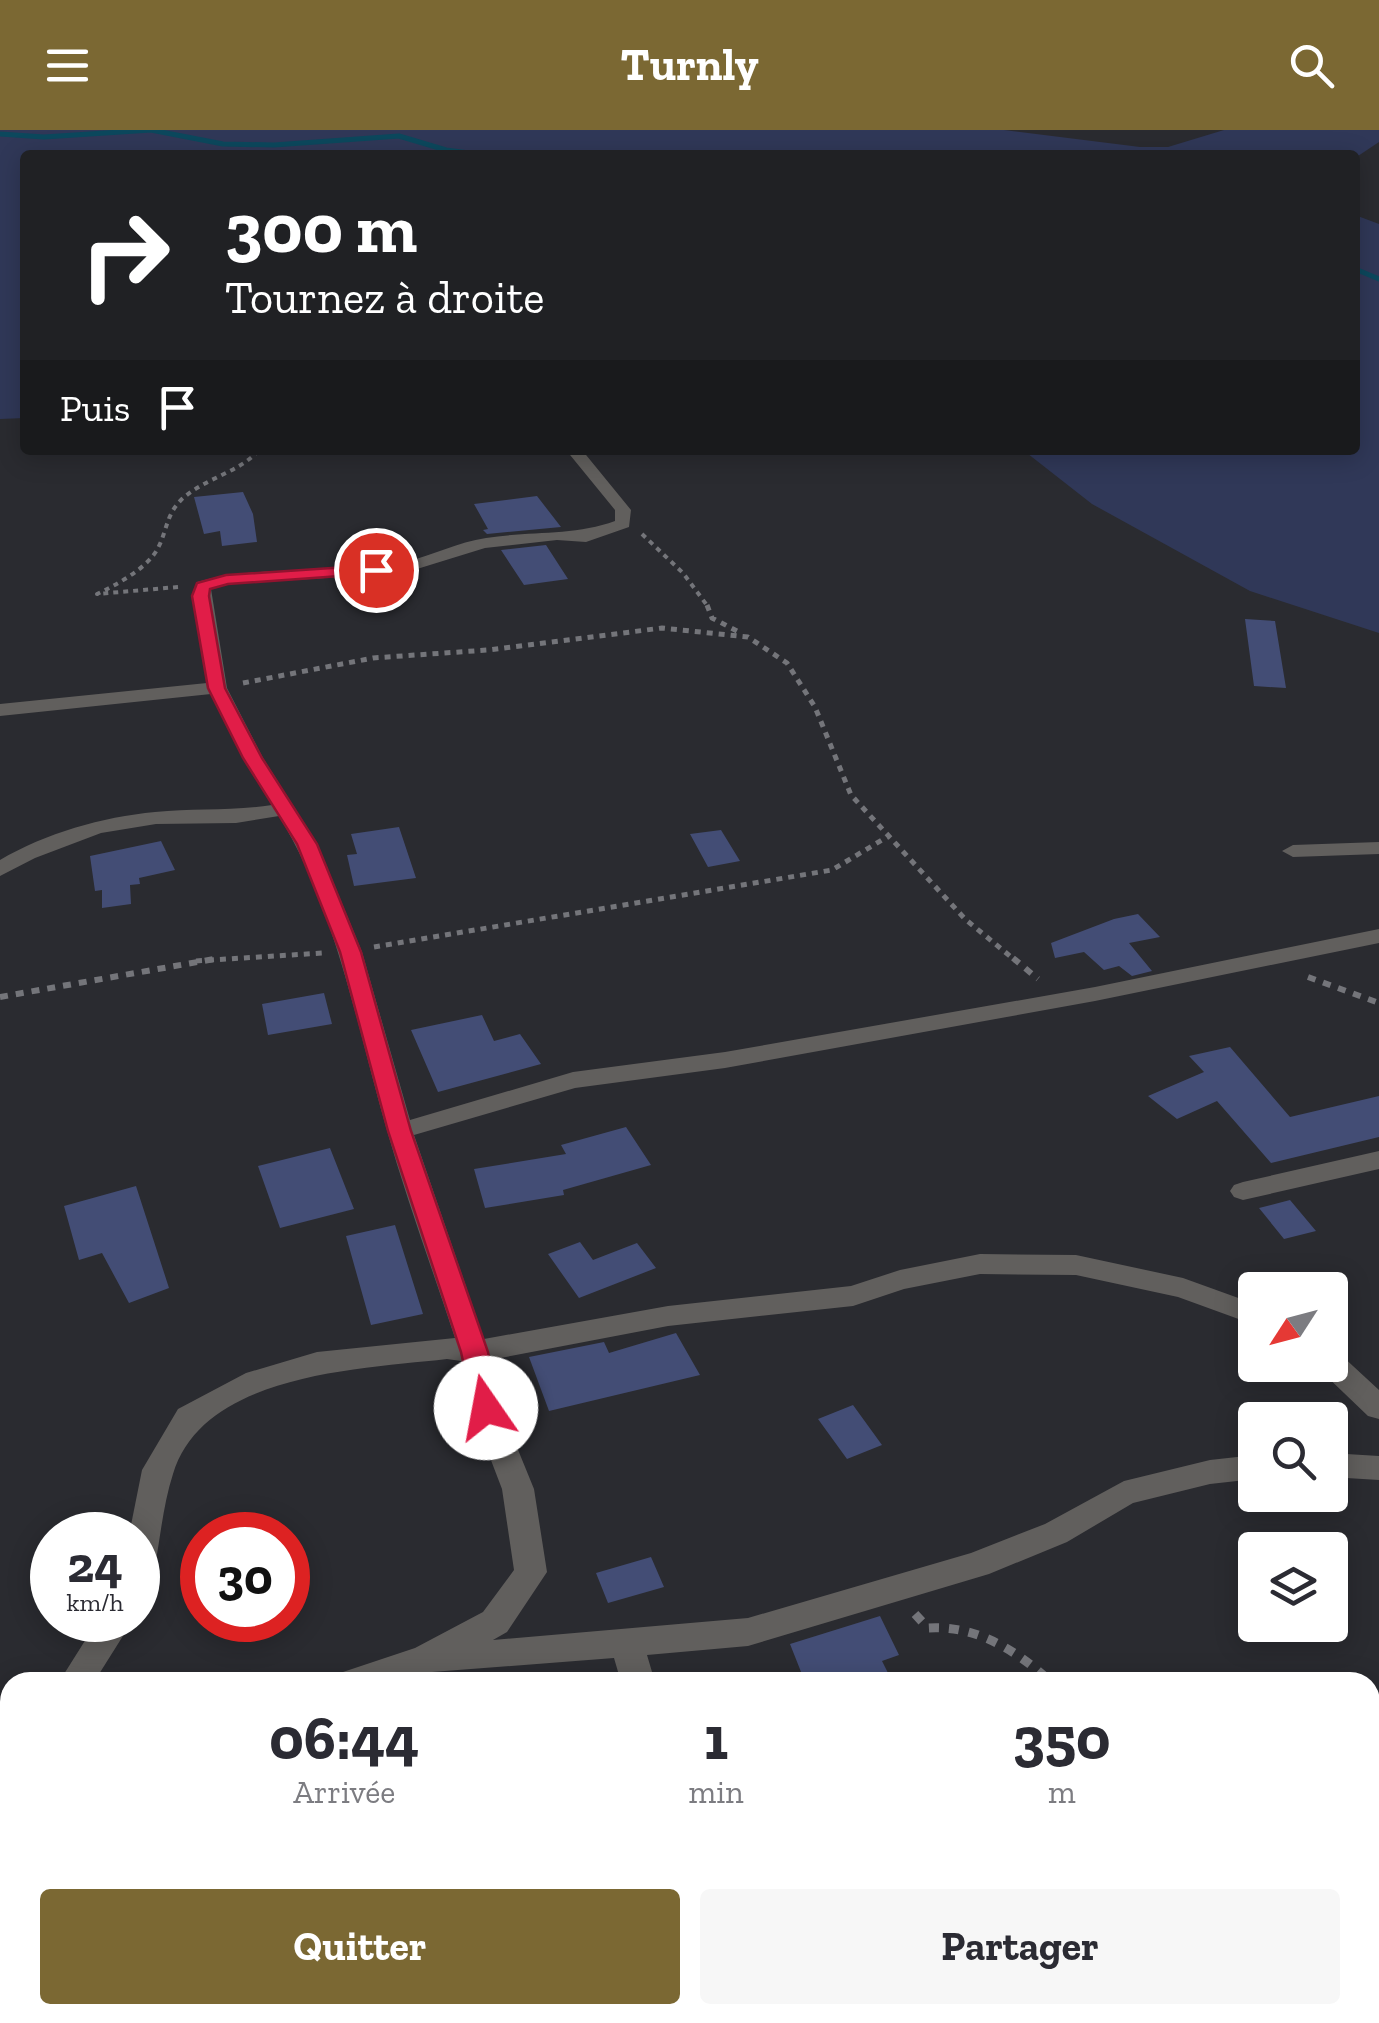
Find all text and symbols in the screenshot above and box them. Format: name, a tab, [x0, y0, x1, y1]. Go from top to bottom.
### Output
icon: menu	[40, 38, 95, 93]
text: Turnly	[620, 38, 759, 92]
icon: search	[1284, 38, 1339, 93]
text: 300 m	[225, 186, 417, 270]
icon: right	[60, 190, 190, 320]
text: Tournez à droite	[225, 271, 544, 325]
icon: arrive	[150, 380, 205, 435]
text: Puis	[60, 385, 130, 431]
pin	[334, 528, 419, 613]
icon: arrive	[349, 543, 404, 598]
north arrow	[1238, 1272, 1348, 1382]
map controls	[1238, 1272, 1348, 1642]
position arrow	[434, 1356, 538, 1460]
button: search	[1238, 1402, 1348, 1512]
speed limit sign: 30	[180, 1512, 310, 1642]
button: layers	[1238, 1532, 1348, 1642]
text: 24	[67, 1535, 123, 1595]
text: km/h	[66, 1587, 124, 1617]
text: 06:44	[269, 1702, 419, 1774]
text: 1	[704, 1702, 728, 1774]
text: 350	[1013, 1702, 1111, 1774]
text: Arrivée	[293, 1773, 395, 1811]
text: min	[689, 1773, 744, 1811]
text: m	[1048, 1773, 1076, 1811]
button: Quitter	[40, 1889, 680, 2004]
button: Partager	[700, 1889, 1340, 2004]

